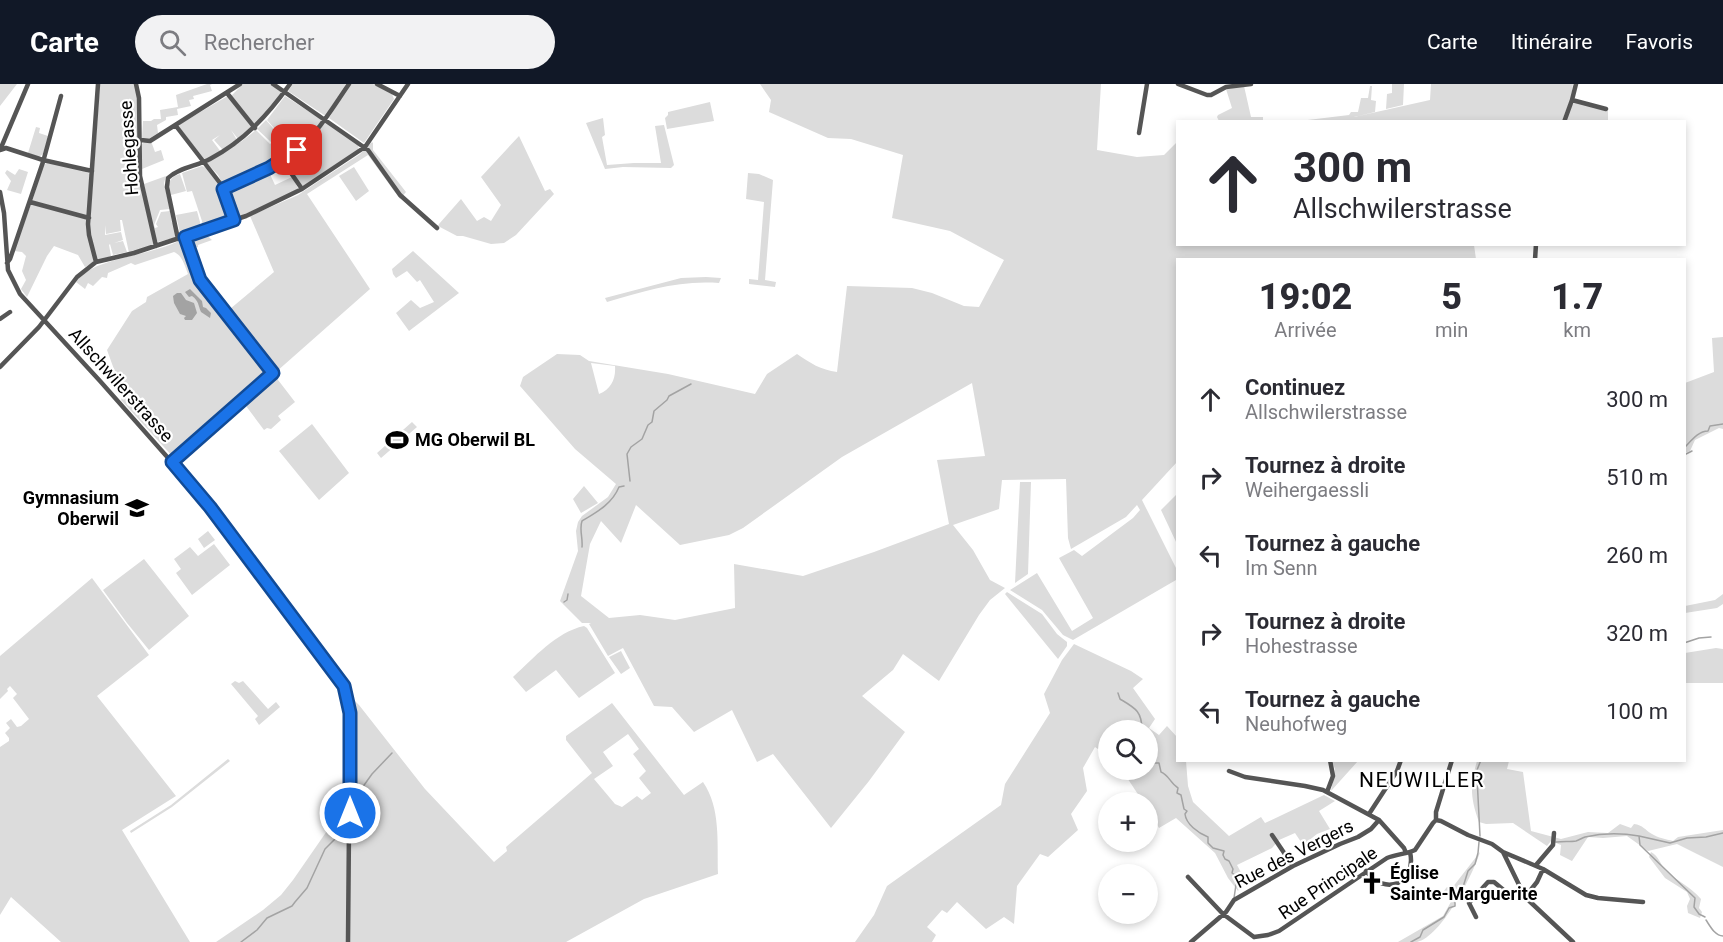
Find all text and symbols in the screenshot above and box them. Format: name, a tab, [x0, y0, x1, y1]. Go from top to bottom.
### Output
search box	[135, 15, 555, 69]
text: Carte	[30, 26, 99, 59]
icon: search	[156, 26, 189, 59]
text: Rechercher	[204, 30, 314, 55]
text: Carte	[1427, 30, 1478, 54]
text: Itinéraire	[1511, 30, 1592, 54]
text: Favoris	[1625, 30, 1693, 54]
street label: Hohlegasse	[115, 100, 142, 196]
pin	[271, 124, 322, 175]
icon: arrive	[280, 133, 313, 166]
text: 300 m	[1293, 143, 1412, 192]
icon: ahead	[1194, 144, 1272, 222]
text: Allschwilerstrasse	[1293, 193, 1512, 225]
text: 19:02	[1259, 276, 1352, 318]
text: 5	[1441, 276, 1462, 318]
text: 1.7	[1551, 276, 1603, 318]
text: Arrivée	[1274, 318, 1337, 342]
text: min	[1435, 318, 1468, 342]
text: km	[1563, 318, 1591, 342]
street label: Allschwilerstrasse	[65, 323, 178, 446]
text: Continuez	[1245, 375, 1345, 400]
icon: ahead	[1194, 383, 1227, 416]
text: 300 m	[1606, 387, 1668, 412]
text: Allschwilerstrasse	[1245, 400, 1407, 424]
sports icon: MG Oberwil BL	[384, 427, 410, 453]
place label: MG Oberwil BL	[415, 429, 535, 450]
text: Tournez à droite	[1245, 453, 1405, 478]
icon: right	[1194, 461, 1227, 494]
text: 510 m	[1606, 465, 1668, 490]
text: Weihergaessli	[1245, 478, 1369, 502]
place label: Gymnasium Oberwil	[23, 487, 119, 529]
school or university icon: Gymnasium Oberwil	[124, 495, 150, 521]
text: Tournez à gauche	[1245, 531, 1420, 556]
icon: left	[1194, 539, 1227, 572]
text: 260 m	[1606, 543, 1668, 568]
text: Im Senn	[1245, 556, 1318, 580]
text: Tournez à droite	[1245, 609, 1405, 634]
icon: right	[1194, 617, 1227, 650]
text: 320 m	[1606, 621, 1668, 646]
text: Hohestrasse	[1245, 634, 1358, 658]
text: Tournez à gauche	[1245, 687, 1420, 712]
icon: left	[1194, 695, 1227, 728]
text: 100 m	[1606, 699, 1668, 724]
text: Neuhofweg	[1245, 712, 1347, 736]
map controls	[1098, 720, 1158, 924]
button: search	[1098, 720, 1158, 780]
district label: NEUWILLER	[1359, 768, 1485, 792]
position arrow	[318, 781, 382, 845]
button: +	[1098, 792, 1158, 852]
street label: Rue des Vergers	[1231, 815, 1356, 892]
street label: Rue Principale	[1274, 842, 1381, 923]
place label: Église Sainte-Marguerite	[1390, 862, 1538, 904]
button: −	[1098, 864, 1158, 924]
church icon: Église Sainte-Marguerite	[1359, 870, 1385, 896]

